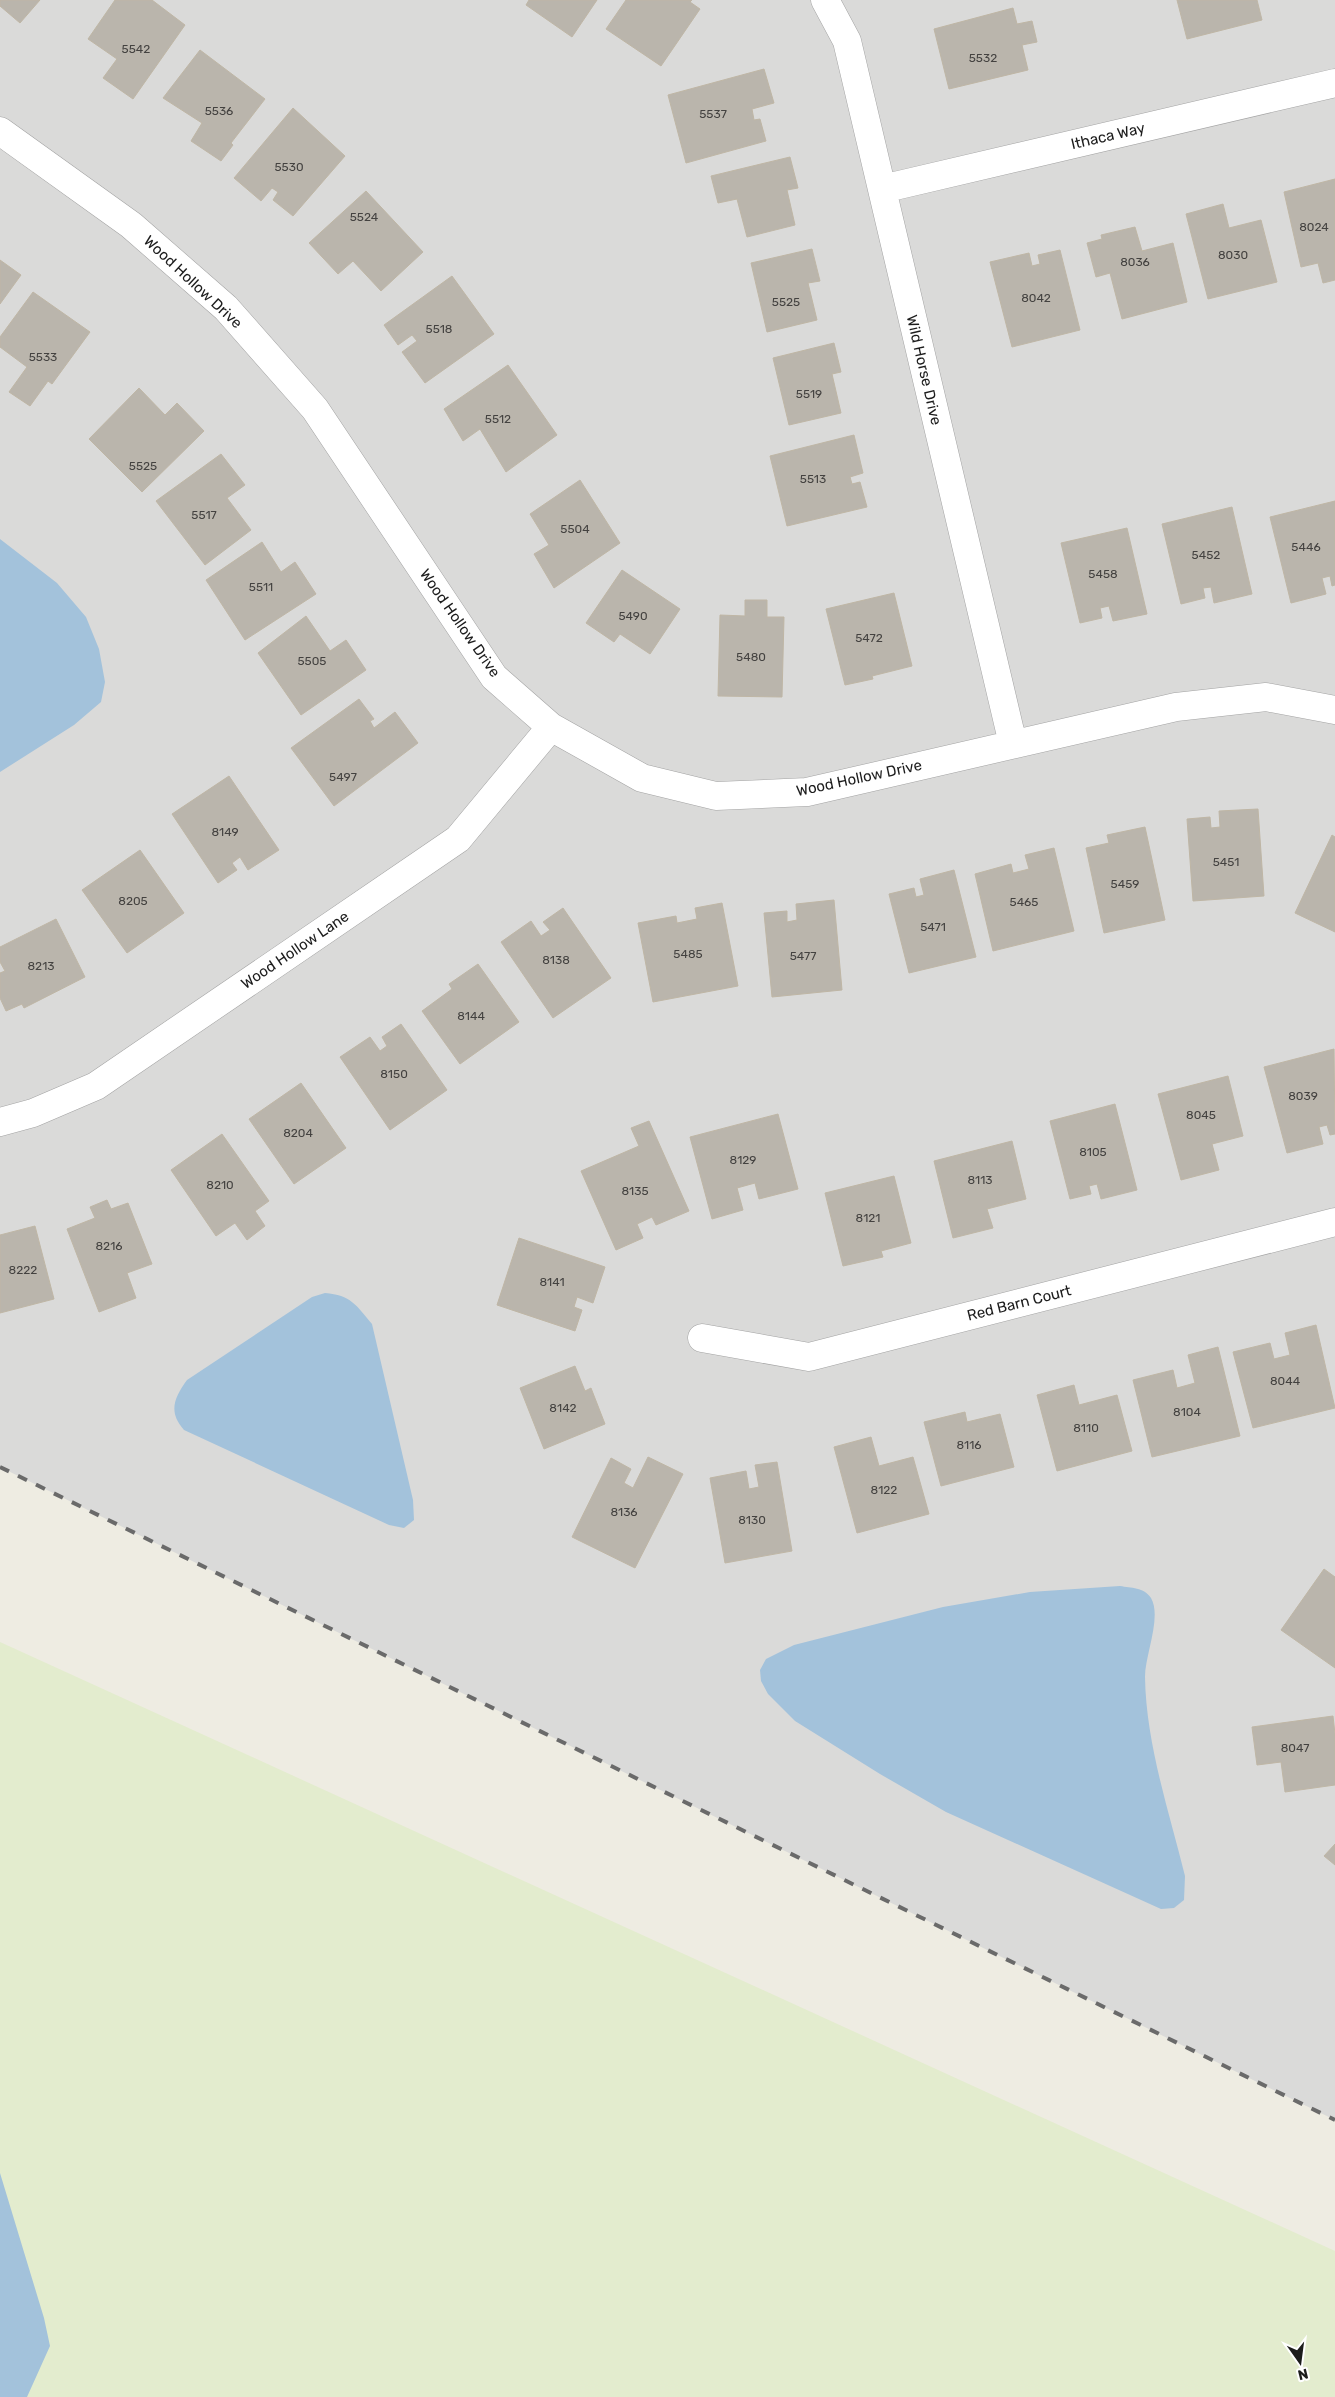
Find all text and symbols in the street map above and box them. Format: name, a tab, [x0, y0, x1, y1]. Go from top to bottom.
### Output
house number: 5542	[122, 42, 150, 56]
house number: 5532	[969, 51, 997, 65]
house number: 5536	[205, 104, 233, 118]
house number: 5537	[699, 107, 727, 121]
street label: Ithaca Way	[1069, 119, 1147, 153]
house number: 5530	[274, 160, 304, 174]
house number: 5524	[350, 210, 379, 224]
house number: 8024	[1299, 220, 1329, 234]
street label: Wood Hollow Drive	[140, 232, 246, 332]
house number: 8030	[1218, 248, 1248, 262]
house number: 8036	[1120, 255, 1150, 269]
house number: 8042	[1021, 291, 1051, 305]
house number: 5525	[772, 295, 800, 309]
street label: Wild Horse Drive	[903, 313, 945, 427]
house number: 5518	[426, 322, 452, 336]
house number: 5533	[29, 350, 57, 364]
house number: 5519	[796, 387, 822, 401]
house number: 5512	[485, 412, 511, 426]
house number: 5525	[129, 459, 157, 473]
house number: 5513	[800, 472, 826, 486]
house number: 5517	[191, 508, 217, 522]
house number: 5504	[560, 522, 590, 536]
house number: 5446	[1291, 540, 1321, 554]
house number: 5452	[1192, 548, 1220, 562]
street label: Wood Hollow Drive	[416, 565, 504, 681]
house number: 5458	[1088, 567, 1118, 581]
house number: 5511	[249, 580, 273, 594]
house number: 5490	[618, 609, 648, 623]
house number: 5472	[855, 631, 883, 645]
house number: 5480	[736, 650, 766, 664]
house number: 5505	[297, 654, 327, 668]
street label: Wood Hollow Drive	[795, 756, 923, 800]
house number: 5497	[329, 770, 357, 784]
house number: 8149	[211, 825, 239, 839]
house number: 5451	[1213, 855, 1239, 869]
house number: 5459	[1111, 877, 1139, 891]
house number: 8205	[118, 894, 148, 908]
house number: 5465	[1010, 895, 1038, 909]
street label: Wood Hollow Lane	[238, 907, 352, 993]
house number: 5471	[920, 920, 946, 934]
house number: 5485	[673, 947, 703, 961]
house number: 5477	[790, 949, 816, 963]
house number: 8138	[542, 953, 570, 967]
house number: 8213	[27, 959, 55, 973]
house number: 8144	[457, 1009, 485, 1023]
house number: 8150	[380, 1067, 408, 1081]
house number: 8039	[1288, 1089, 1318, 1103]
house number: 8045	[1186, 1108, 1216, 1122]
house number: 8204	[283, 1126, 313, 1140]
house number: 8105	[1079, 1145, 1107, 1159]
house number: 8129	[730, 1153, 756, 1167]
house number: 8113	[967, 1173, 993, 1187]
house number: 8210	[206, 1178, 234, 1192]
house number: 8135	[621, 1184, 649, 1198]
house number: 8121	[856, 1211, 880, 1225]
house number: 8216	[95, 1239, 123, 1253]
house number: 8222	[9, 1263, 37, 1277]
house number: 8141	[539, 1275, 565, 1289]
street label: Red Barn Court	[965, 1281, 1073, 1325]
house number: 8044	[1270, 1374, 1301, 1388]
house number: 8142	[549, 1401, 577, 1415]
house number: 8104	[1173, 1405, 1201, 1419]
house number: 8110	[1073, 1421, 1099, 1435]
house number: 8116	[956, 1438, 982, 1452]
house number: 8122	[871, 1483, 897, 1497]
house number: 8136	[610, 1505, 638, 1519]
house number: 8130	[738, 1513, 766, 1527]
house number: 8047	[1281, 1741, 1309, 1755]
north arrow	[1275, 2337, 1325, 2387]
text: N	[1296, 2365, 1310, 2384]

